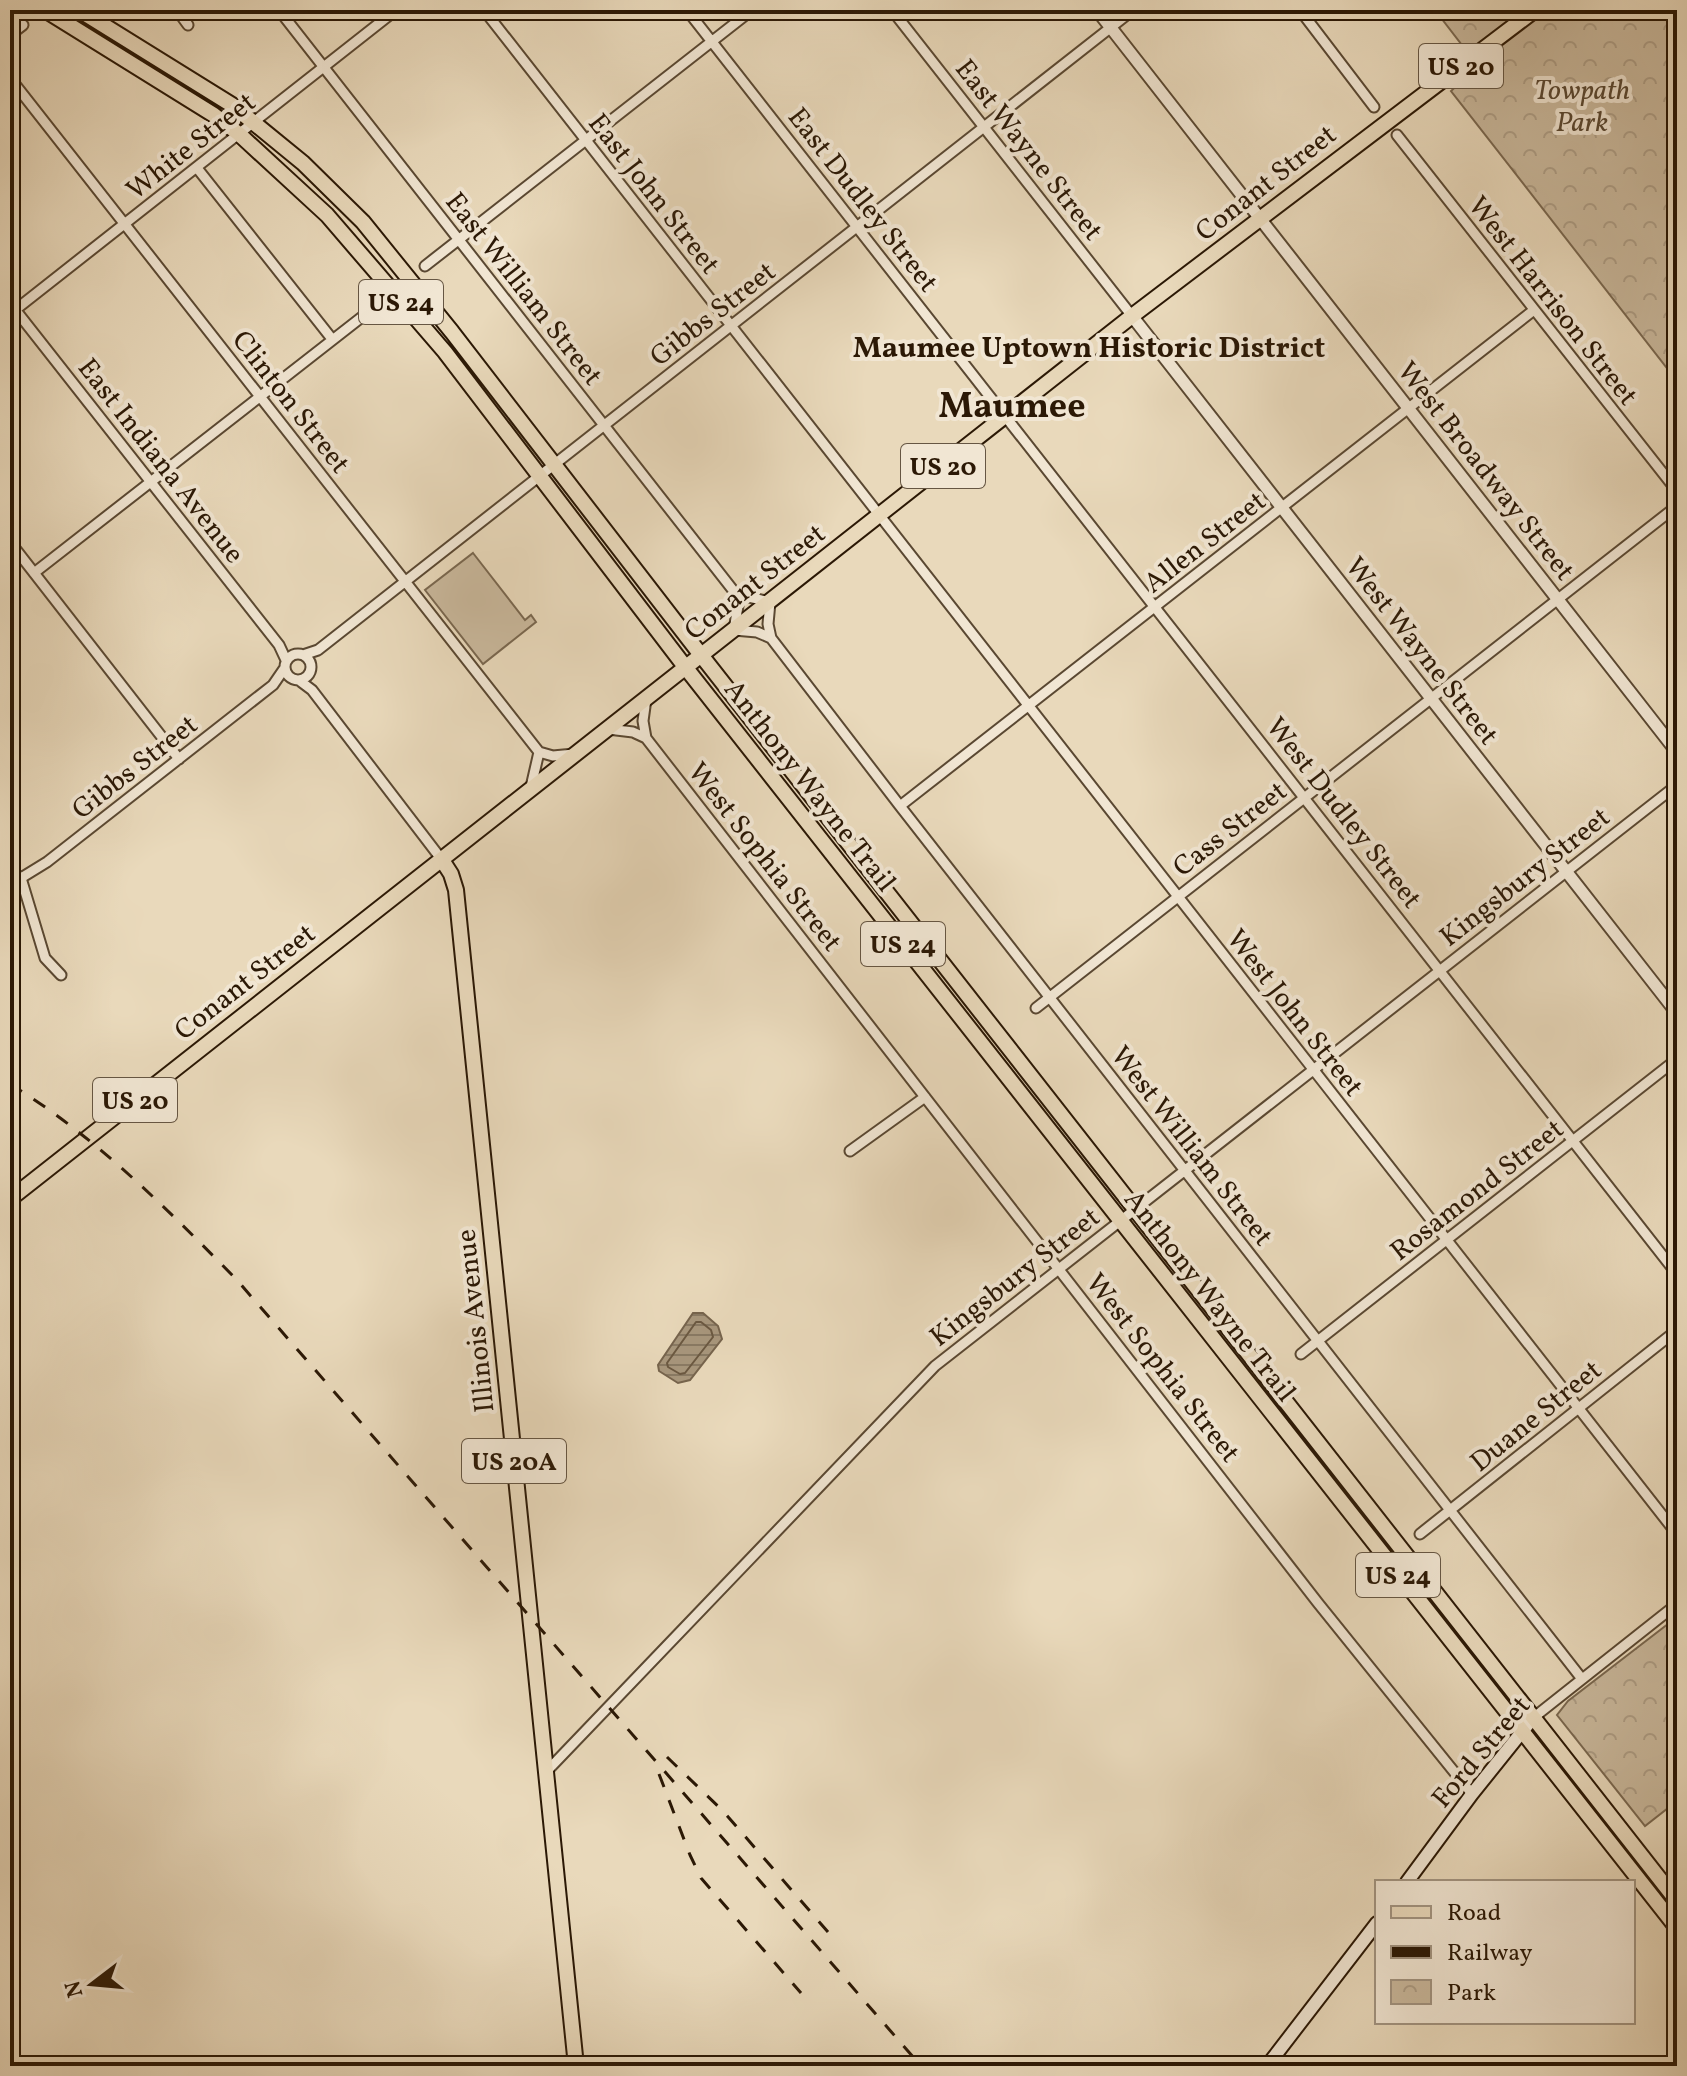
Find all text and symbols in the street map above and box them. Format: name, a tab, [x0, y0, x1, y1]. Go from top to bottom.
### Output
road number: US 20	[1419, 44, 1503, 88]
street label: East Wayne Street	[945, 52, 1111, 250]
park label: Towpath Park	[1534, 72, 1630, 143]
street label: White Street	[119, 84, 265, 210]
street label: East Dudley Street	[777, 100, 947, 301]
street label: East John Street	[578, 106, 728, 283]
street label: Conant Street	[1188, 116, 1345, 251]
street label: East William Street	[435, 185, 611, 394]
street label: West Harrison Street	[1458, 189, 1646, 414]
street label: Gibbs Street	[642, 253, 785, 377]
road number: US 24	[359, 280, 443, 324]
street label: Clinton Street	[222, 323, 358, 482]
district label: Maumee Uptown Historic District	[853, 328, 1325, 370]
street label: East Indiana Avenue	[67, 351, 253, 572]
street label: West Broadway Street	[1387, 354, 1583, 589]
district label: Maumee	[938, 383, 1086, 433]
road number: US 20	[901, 444, 985, 488]
street label: Allen Street	[1136, 483, 1275, 603]
street label: Conant Street	[677, 515, 834, 650]
street label: West Wayne Street	[1335, 549, 1507, 754]
street label: Anthony Wayne Trail	[714, 672, 904, 901]
street label: Gibbs Street	[64, 706, 207, 830]
street label: West Dudley Street	[1256, 710, 1430, 917]
street label: West Sophia Street	[678, 755, 850, 960]
street label: Cass Street	[1165, 773, 1296, 887]
street label: Kingsbury Street	[1432, 799, 1619, 957]
street label: Conant Street	[167, 915, 324, 1050]
road number: US 24	[861, 922, 945, 966]
street label: West John Street	[1216, 922, 1372, 1105]
street label: West William Street	[1100, 1038, 1282, 1255]
road number: US 20	[93, 1078, 177, 1122]
street label: Rosamond Street	[1383, 1111, 1573, 1271]
street label: Anthony Wayne Trail	[1114, 1182, 1304, 1411]
street label: Kingsbury Street	[922, 1199, 1109, 1357]
street label: Illinois Avenue	[447, 1227, 506, 1414]
street label: West Sophia Street	[1076, 1266, 1248, 1471]
street label: Duane Street	[1462, 1352, 1611, 1482]
road number: US 20A	[462, 1439, 566, 1483]
road number: US 24	[1356, 1553, 1440, 1597]
street label: Ford Street	[1423, 1688, 1540, 1817]
legend	[1375, 1880, 1635, 2024]
text: Road	[1447, 1897, 1501, 1931]
text: Railway	[1447, 1937, 1533, 1971]
north arrow	[52, 1944, 132, 2024]
text: N	[58, 1977, 92, 2001]
text: Park	[1447, 1977, 1496, 2011]

